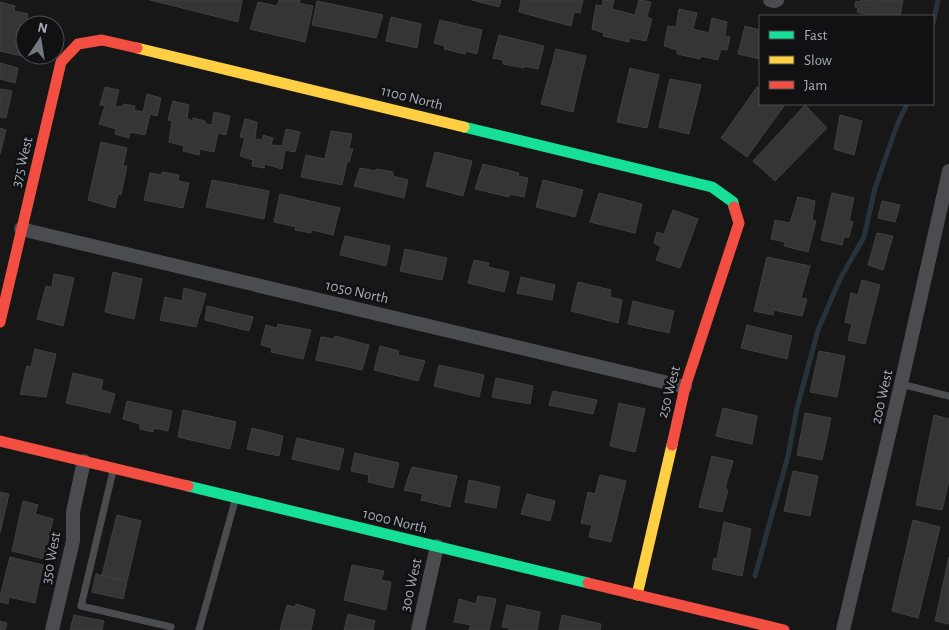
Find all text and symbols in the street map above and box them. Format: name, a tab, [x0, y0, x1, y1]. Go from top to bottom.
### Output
north arrow	[15, 15, 65, 65]
legend	[759, 15, 934, 105]
text: N	[36, 20, 49, 36]
text: Fast	[804, 28, 828, 43]
text: Slow	[804, 53, 832, 68]
text: Jam	[804, 78, 827, 93]
street label: 1100 North	[380, 83, 444, 113]
street label: 375 West	[9, 135, 36, 189]
street label: 1050 North	[324, 277, 390, 307]
street label: 250 West	[655, 364, 683, 420]
street label: 200 West	[868, 368, 896, 426]
street label: 1000 North	[361, 506, 429, 536]
street label: 350 West	[39, 530, 63, 585]
street label: 300 West	[398, 557, 424, 613]

